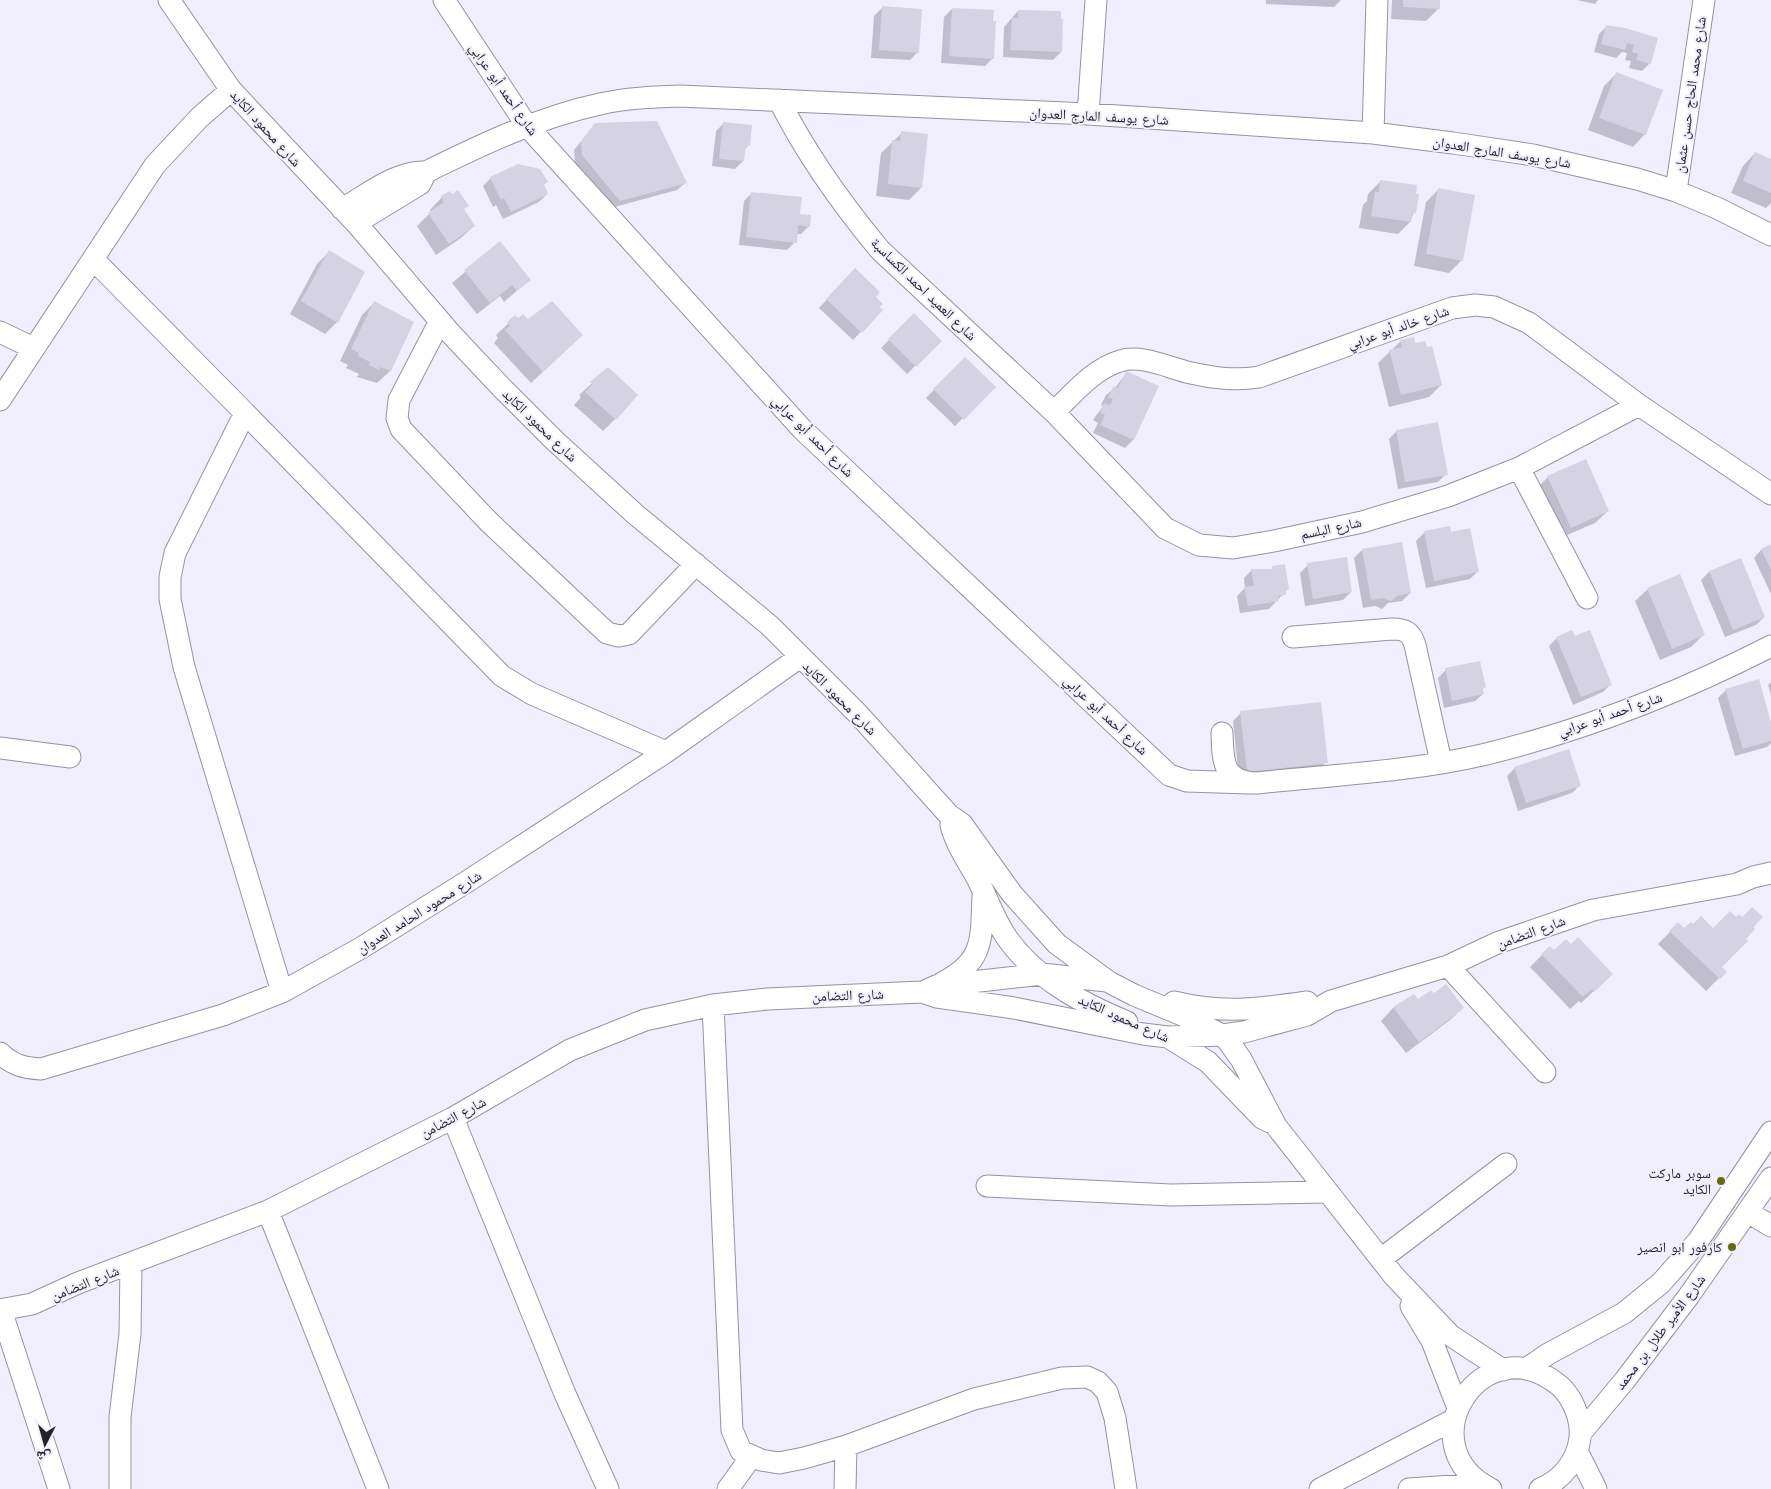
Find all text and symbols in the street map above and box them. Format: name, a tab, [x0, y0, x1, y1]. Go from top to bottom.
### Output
street label: شارع محمد الحاج حسن عثمان	[1671, 16, 1711, 175]
street label: شارع أحمد أبو عرابي	[463, 40, 542, 140]
street label: شارع محمود الكايد	[226, 86, 305, 171]
street label: شارع يوسف المارج العدوان	[1029, 104, 1169, 130]
street label: شارع يوسف المارج العدوان	[1431, 133, 1572, 173]
street label: شارع العميد احمد الكساسبة	[867, 235, 980, 345]
street label: شارع خالد أبو عرابي	[1345, 302, 1452, 355]
street label: شارع محمود الكايد	[498, 385, 581, 466]
street label: شارع أحمد أبو عرابي	[766, 392, 857, 483]
street label: شارع البلسم	[1299, 514, 1363, 544]
street label: شارع محمود الكايد	[798, 658, 880, 740]
street label: شارع أحمد أبو عرابي	[1058, 672, 1151, 761]
street label: شارع أحمد أبو عرابي	[1556, 689, 1665, 743]
street label: شارع محمود الحامد العدوان	[354, 867, 485, 959]
street label: شارع التضامن	[1495, 912, 1568, 954]
street label: شارع التضامن	[812, 986, 884, 1006]
street label: شارع محمود الكايد	[1075, 991, 1172, 1047]
street label: شارع التضامن	[418, 1093, 489, 1143]
place label: سوبر ماركت الكايد	[1648, 1165, 1711, 1197]
marker: سوبر ماركت الكايد	[1715, 1175, 1727, 1187]
place label: كارفور ابو انصير	[1636, 1239, 1722, 1256]
marker: كارفور ابو انصير	[1726, 1241, 1738, 1253]
street label: شارع التضامن	[49, 1262, 122, 1306]
street label: شارع الأمير طلال بن محمد	[1612, 1271, 1710, 1394]
north arrow	[20, 1419, 70, 1469]
text: ش	[35, 1447, 52, 1466]

